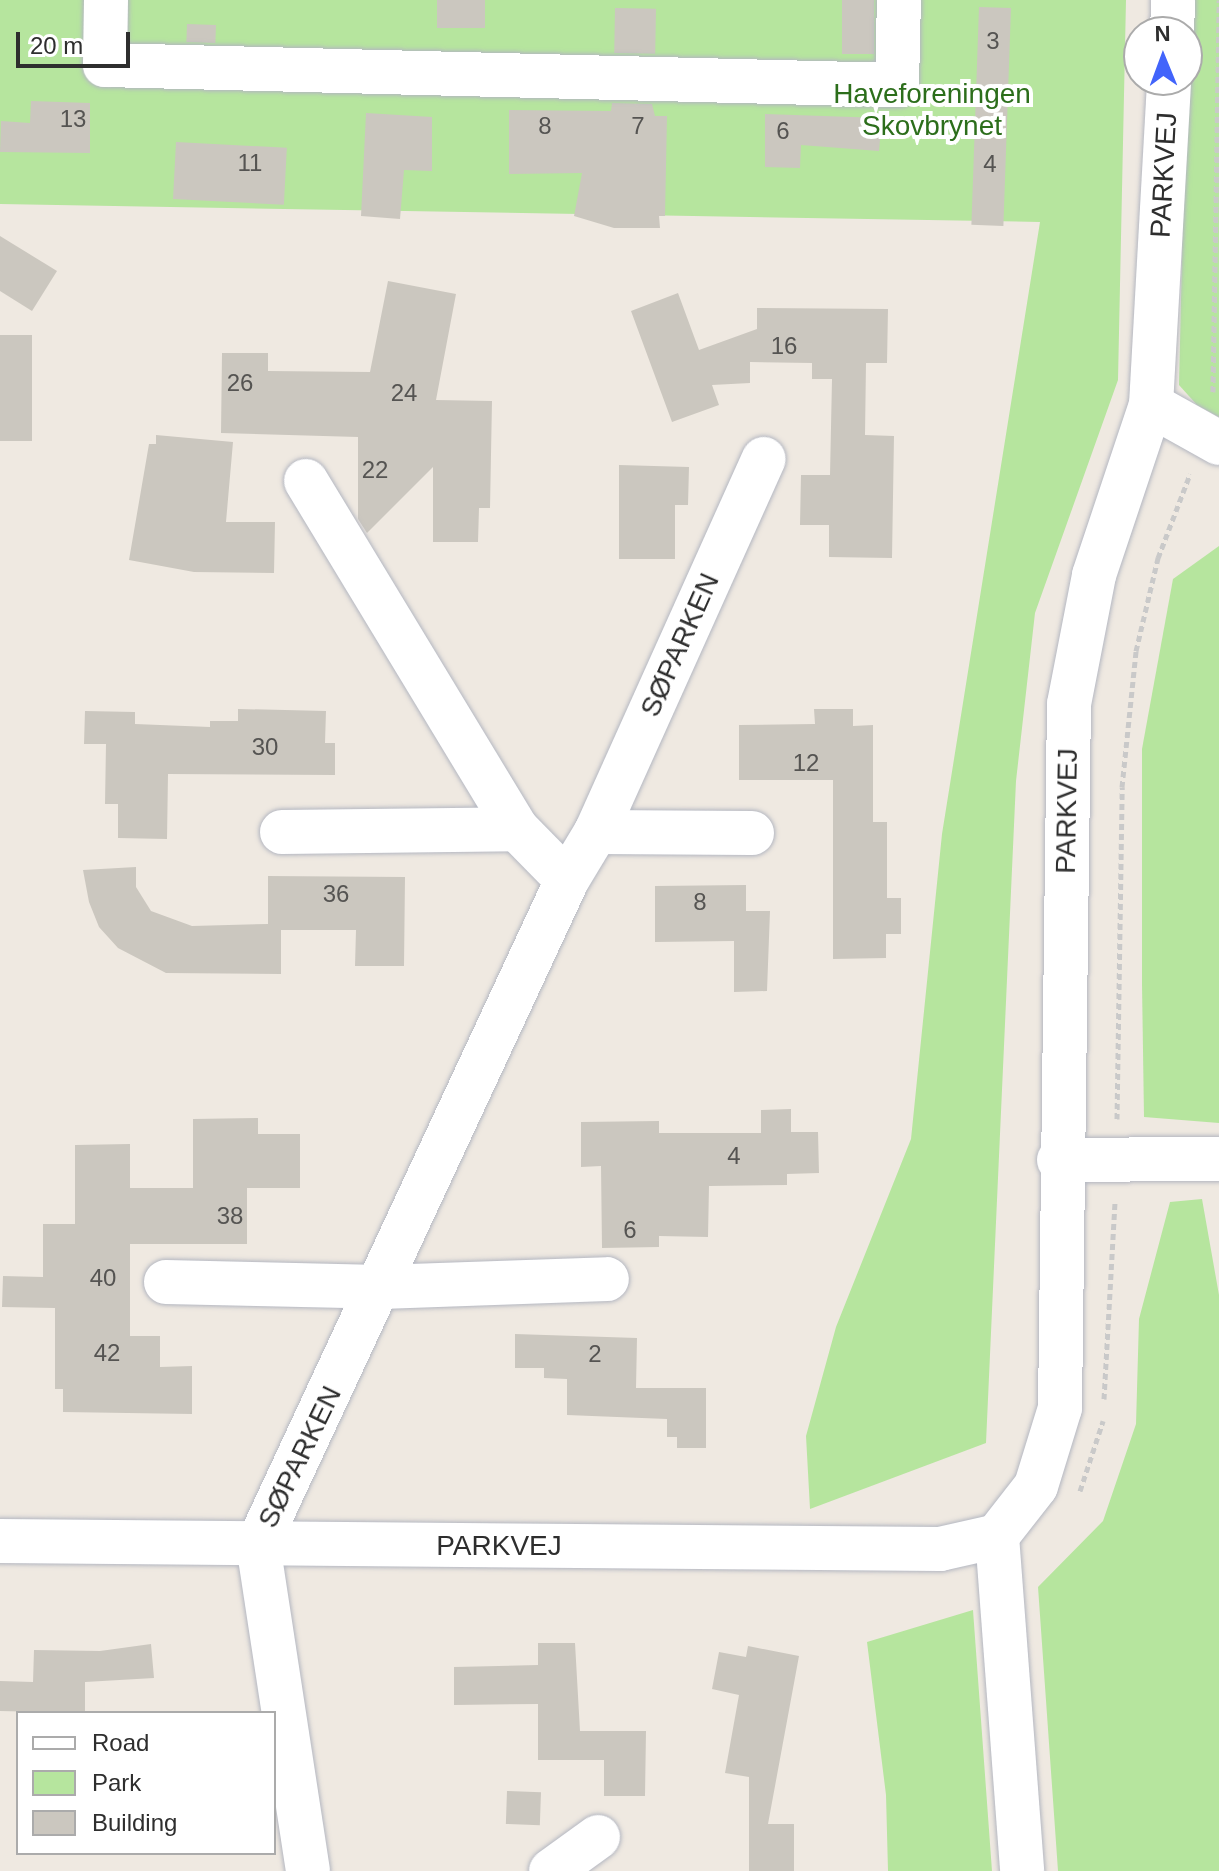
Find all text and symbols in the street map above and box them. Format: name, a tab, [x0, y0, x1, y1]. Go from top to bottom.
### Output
scale bar	[20, 16, 134, 66]
north arrow	[1123, 16, 1203, 96]
text: N	[1154, 21, 1171, 46]
house number: 3	[986, 27, 1000, 55]
text: 20 m	[30, 32, 83, 59]
park label: Haveforeningen Skovbrynet	[833, 77, 1031, 143]
house number: 13	[60, 105, 86, 133]
street label: PARKVEJ	[1144, 111, 1184, 239]
house number: 8	[538, 112, 552, 140]
house number: 7	[631, 112, 645, 140]
house number: 6	[776, 117, 790, 145]
house number: 11	[238, 149, 262, 177]
house number: 4	[983, 150, 997, 178]
house number: 16	[771, 332, 797, 360]
house number: 26	[227, 369, 253, 397]
house number: 24	[391, 379, 417, 407]
house number: 22	[362, 456, 388, 484]
street label: SØPARKEN	[633, 568, 727, 722]
house number: 30	[252, 733, 278, 761]
street label: PARKVEJ	[1049, 748, 1085, 874]
house number: 12	[793, 749, 819, 777]
house number: 36	[323, 880, 349, 908]
house number: 8	[693, 888, 707, 916]
house number: 4	[727, 1142, 741, 1170]
house number: 38	[217, 1202, 243, 1230]
house number: 6	[623, 1216, 637, 1244]
house number: 40	[90, 1264, 116, 1292]
house number: 42	[94, 1339, 120, 1367]
house number: 2	[588, 1340, 602, 1368]
street label: SØPARKEN	[251, 1381, 349, 1533]
street label: PARKVEJ	[436, 1529, 562, 1563]
legend	[16, 1711, 276, 1855]
text: Road	[92, 1729, 149, 1756]
text: Park	[92, 1769, 141, 1796]
text: Building	[92, 1809, 177, 1836]

